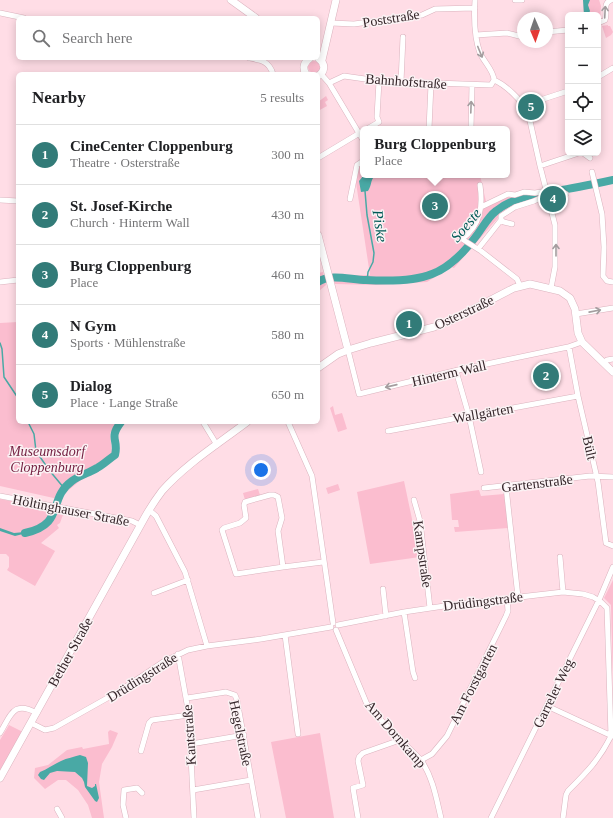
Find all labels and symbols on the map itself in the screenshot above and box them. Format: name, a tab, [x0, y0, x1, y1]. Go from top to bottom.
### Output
one-way arrow	[602, 6, 609, 19]
street label: Poststraße	[361, 7, 421, 30]
north arrow	[517, 12, 553, 48]
one-way arrow	[477, 46, 485, 58]
street label: Bahnhofstraße	[365, 71, 447, 92]
pin: 5	[518, 92, 544, 122]
one-way arrow	[467, 101, 475, 114]
pin: 4	[540, 184, 566, 214]
pin: 3	[422, 191, 448, 221]
water label: Soeste	[448, 205, 485, 245]
water label: Piske	[369, 208, 390, 244]
one-way arrow	[552, 244, 560, 257]
street label: Osterstraße	[432, 292, 496, 333]
one-way arrow	[588, 307, 601, 315]
pin: 1	[396, 309, 422, 339]
street label: Hinterm Wall	[410, 358, 488, 389]
pin: 2	[533, 361, 559, 391]
one-way arrow	[385, 383, 398, 390]
street label: Wallgärten	[452, 401, 514, 426]
street label: Bült	[579, 435, 600, 462]
park label: Museumsdorf Cloppenburg	[8, 444, 87, 475]
your location	[251, 460, 271, 480]
street label: Gartenstraße	[501, 472, 573, 495]
street label: Höltinghauser Straße	[11, 492, 131, 529]
street label: Kampstraße	[410, 520, 435, 589]
street label: Drüdingstraße	[442, 589, 524, 614]
street label: Bether Straße	[45, 615, 96, 689]
street label: Am Forstgarten	[447, 641, 500, 727]
street label: Drüdingstraße	[104, 650, 180, 705]
street label: Garreler Weg	[530, 656, 577, 730]
street label: Am Dornkamp	[362, 698, 429, 771]
street label: Hegelstraße	[226, 699, 255, 767]
street label: Kantstraße	[180, 704, 199, 766]

